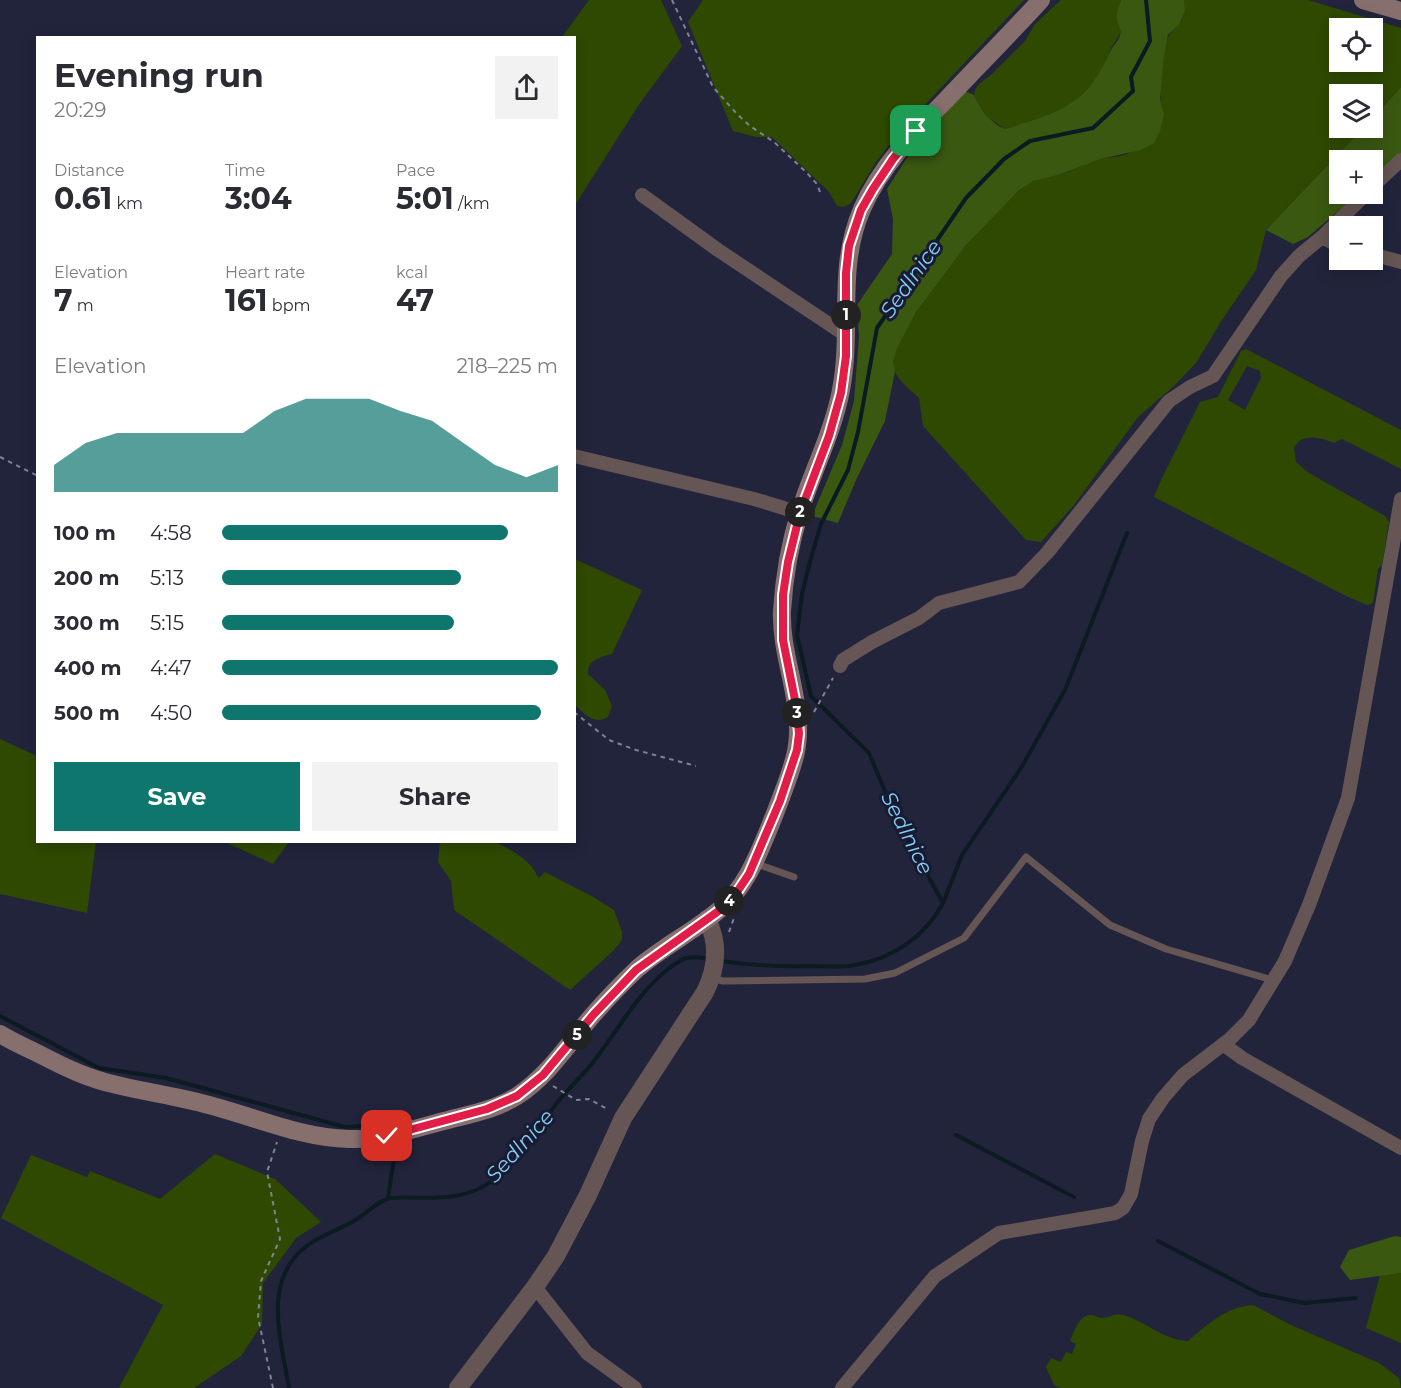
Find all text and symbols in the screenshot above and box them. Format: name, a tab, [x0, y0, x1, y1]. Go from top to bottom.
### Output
map controls	[1329, 18, 1383, 270]
button: locate	[1329, 18, 1383, 72]
text: Evening run	[54, 55, 264, 95]
button: share	[495, 56, 558, 119]
button: layers	[1329, 84, 1383, 138]
text: 20:29	[54, 98, 106, 122]
pin	[890, 105, 941, 156]
icon: arrive	[899, 114, 932, 147]
button: +	[1329, 150, 1383, 204]
text: Distance	[54, 161, 124, 180]
text: Time	[225, 161, 265, 180]
text: Pace	[396, 161, 435, 180]
text: 0.61	[54, 180, 112, 217]
text: 3:04	[225, 180, 292, 217]
text: 5:01	[396, 180, 454, 217]
text: km	[112, 194, 143, 213]
text: /km	[454, 194, 490, 213]
button: −	[1329, 216, 1383, 270]
water label: Sedlnice	[875, 235, 947, 323]
text: Elevation	[54, 263, 128, 282]
text: Heart rate	[225, 263, 305, 282]
text: kcal	[396, 263, 428, 282]
text: 7	[54, 282, 73, 319]
text: 161	[225, 282, 268, 319]
text: 47	[396, 282, 434, 319]
text: m	[73, 296, 94, 315]
text: bpm	[268, 296, 311, 315]
pin: 1	[831, 300, 861, 330]
text: 1	[843, 305, 849, 324]
text: Elevation	[54, 354, 146, 378]
text: 218–225 m	[456, 354, 558, 378]
pin: 2	[785, 497, 815, 527]
text: 2	[795, 502, 805, 521]
text: 100 m	[54, 521, 116, 545]
text: 4:58	[150, 521, 192, 545]
text: 200 m	[54, 566, 120, 590]
text: 5:13	[150, 566, 184, 590]
text: 300 m	[54, 611, 120, 635]
text: 5:15	[150, 611, 184, 635]
text: 400 m	[54, 656, 122, 680]
text: 4:47	[150, 656, 192, 680]
pin: 3	[782, 698, 812, 728]
text: 500 m	[54, 701, 120, 725]
text: 4:50	[150, 701, 192, 725]
text: 3	[792, 703, 802, 722]
button: Save	[54, 762, 300, 831]
button: Share	[312, 762, 558, 831]
water label: Sedlnice	[876, 787, 939, 878]
pin: 4	[714, 886, 744, 916]
text: 4	[723, 891, 735, 910]
pin: 5	[562, 1020, 592, 1050]
text: 5	[572, 1025, 582, 1044]
water label: Sedlnice	[480, 1104, 559, 1187]
pin	[361, 1110, 412, 1161]
icon: check	[370, 1119, 403, 1152]

